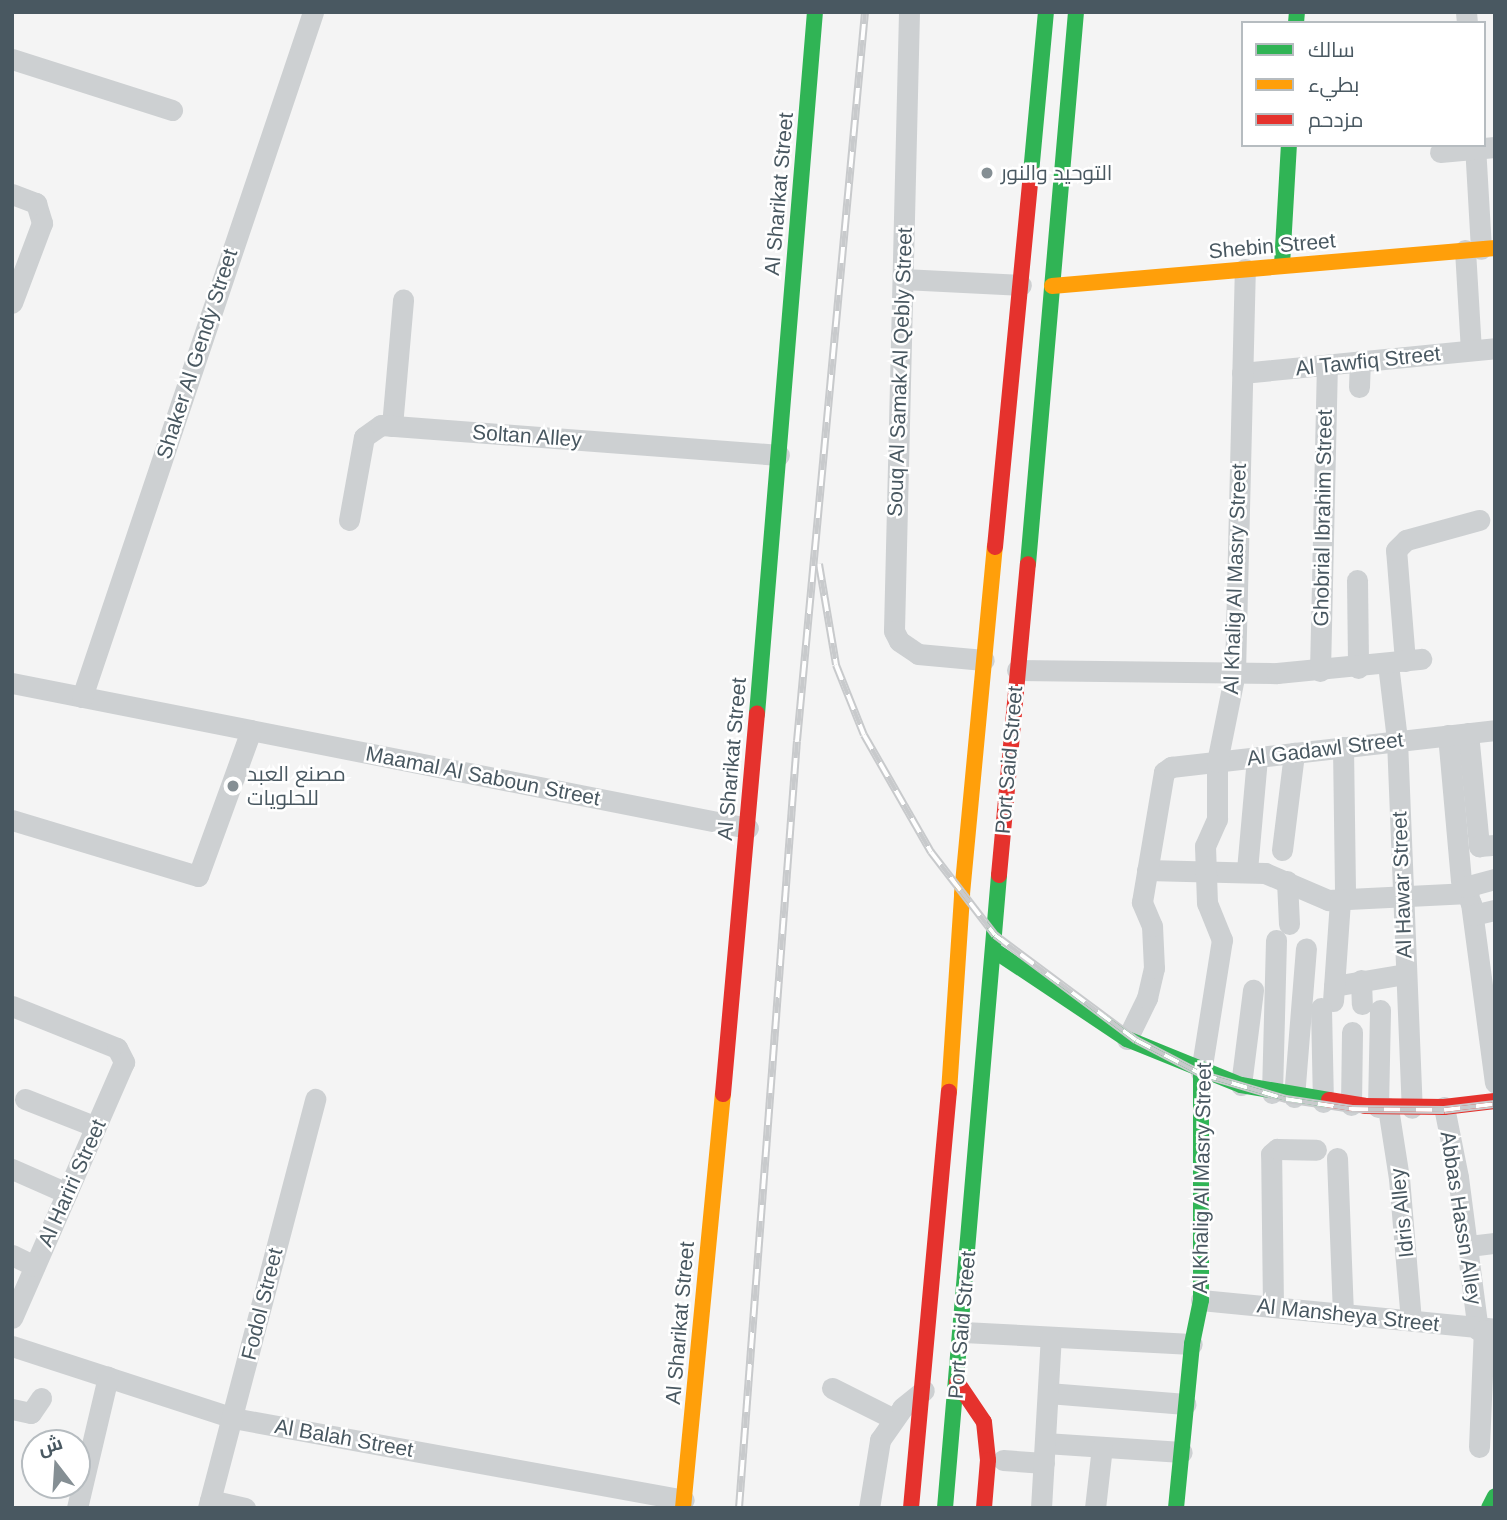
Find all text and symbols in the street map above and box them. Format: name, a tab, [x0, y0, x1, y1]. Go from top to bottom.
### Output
legend	[1241, 21, 1486, 147]
text: سالك	[1308, 38, 1355, 61]
text: بطيء	[1308, 73, 1359, 96]
text: مزدحم	[1308, 108, 1363, 131]
street label: Al Sharikat Street	[759, 112, 799, 276]
place label: التوحيد والنور	[1001, 160, 1112, 186]
marker: التوحيد والنور	[979, 165, 995, 181]
street label: Souq Al Samak Al Qebly Street	[882, 226, 918, 518]
street label: Shebin Street	[1208, 228, 1336, 264]
street label: Shaker Al Gendy Street	[151, 245, 243, 463]
street label: Al Tawfiq Street	[1294, 341, 1442, 381]
street label: Ghobrial Ibrahim Street	[1309, 409, 1337, 627]
street label: Soltan Alley	[471, 420, 583, 452]
street label: Al Khalig Al Masry Street	[1218, 463, 1252, 695]
street label: Al Sharikat Street	[712, 677, 752, 841]
street label: Port Said Street	[990, 685, 1028, 835]
street label: Al Gadawl Street	[1245, 727, 1405, 771]
street label: Maamal Al Saboun Street	[363, 741, 603, 811]
place label: مصنع العبد للحلويات	[247, 761, 346, 811]
marker: مصنع العبد للحلويات	[225, 778, 241, 794]
street label: Al Hawar Street	[1387, 811, 1417, 959]
street label: Al Khalig Al Masry Street	[1187, 1062, 1217, 1294]
street label: Al Hariri Street	[33, 1116, 111, 1250]
street label: Abbas Hassn Alley	[1435, 1129, 1487, 1307]
street label: Idris Alley	[1385, 1166, 1419, 1260]
street label: Al Sharikat Street	[660, 1241, 700, 1405]
street label: Fodol Street	[236, 1245, 288, 1363]
street label: Port Said Street	[943, 1250, 981, 1400]
street label: Al Mansheya Street	[1256, 1293, 1440, 1337]
street label: Al Balah Street	[273, 1413, 415, 1463]
north arrow	[21, 1429, 91, 1499]
text: ش	[36, 1432, 65, 1459]

